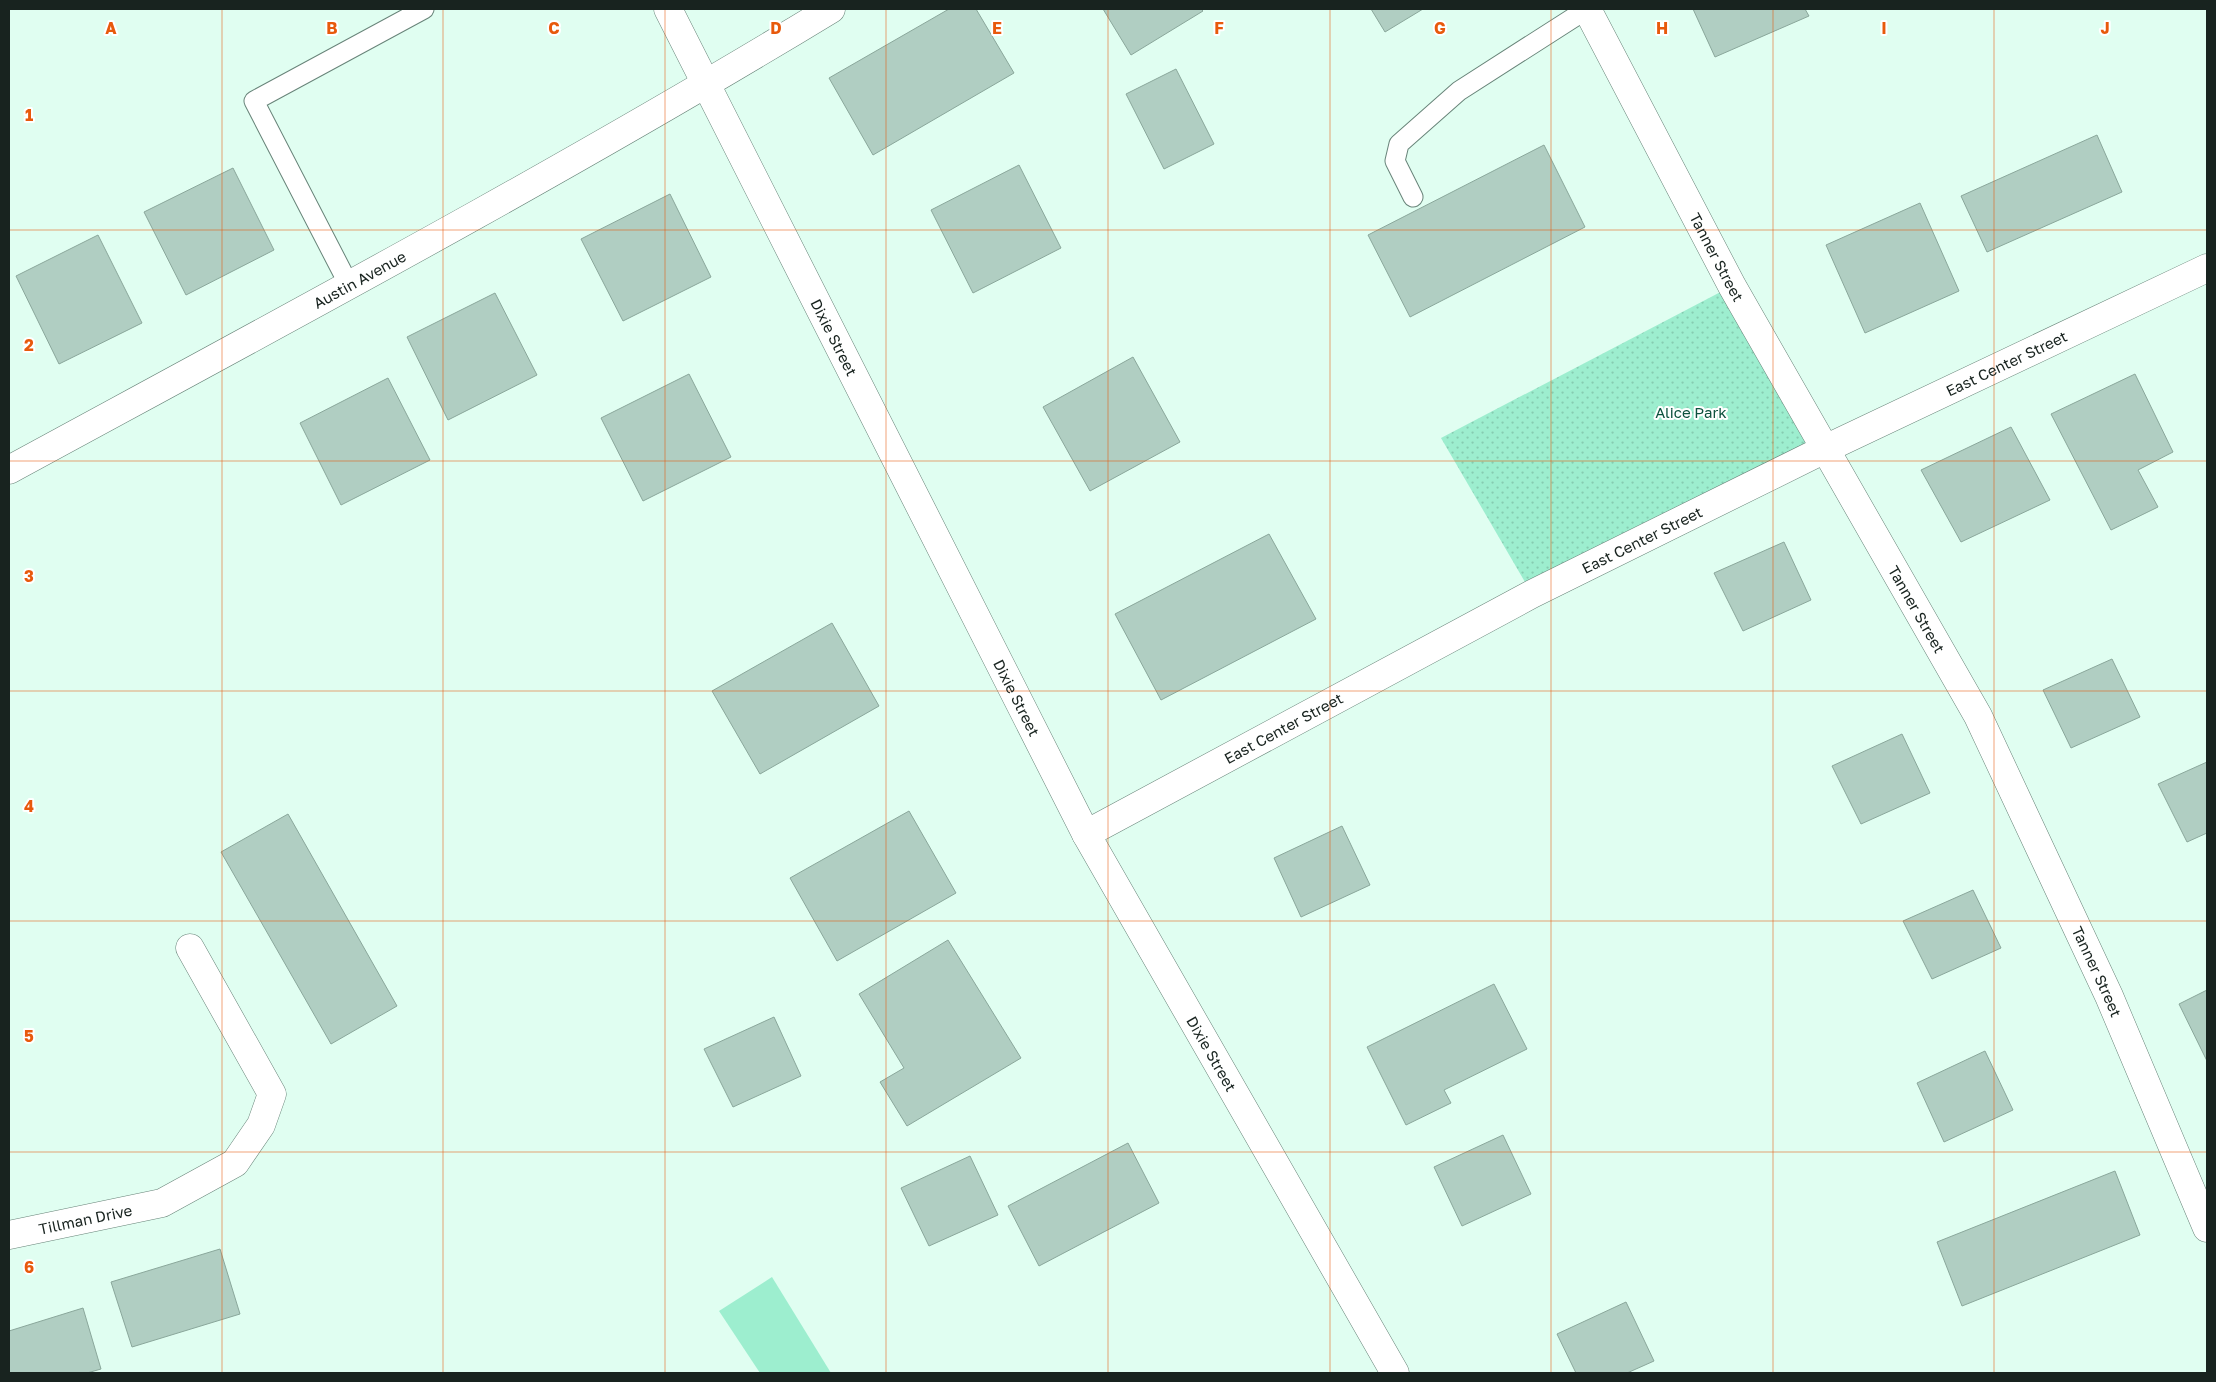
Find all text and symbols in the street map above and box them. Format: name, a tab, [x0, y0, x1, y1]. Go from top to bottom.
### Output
text: A	[105, 18, 117, 38]
text: B	[326, 18, 338, 38]
text: C	[548, 18, 560, 38]
text: D	[770, 18, 782, 38]
text: E	[992, 18, 1002, 38]
text: F	[1214, 18, 1224, 38]
text: G	[1434, 18, 1446, 38]
text: H	[1656, 18, 1668, 38]
text: I	[1881, 18, 1887, 38]
text: J	[2100, 18, 2110, 38]
text: 1	[25, 105, 33, 125]
street label: Tanner Street	[1686, 210, 1748, 305]
street label: Austin Avenue	[310, 247, 409, 312]
street label: Dixie Street	[807, 296, 861, 379]
street label: East Center Street	[1943, 327, 2070, 399]
text: 2	[24, 335, 34, 355]
park label: Alice Park	[1655, 403, 1727, 421]
street label: East Center Street	[1579, 502, 1705, 577]
street label: Tanner Street	[1885, 562, 1949, 656]
text: 3	[24, 566, 34, 586]
street label: Dixie Street	[990, 656, 1044, 739]
street label: East Center Street	[1221, 689, 1346, 767]
text: 4	[24, 796, 34, 816]
street label: Tanner Street	[2069, 923, 2126, 1019]
street label: Dixie Street	[1183, 1013, 1241, 1094]
text: 5	[24, 1026, 34, 1046]
street label: Tillman Drive	[37, 1200, 134, 1238]
text: 6	[24, 1257, 34, 1277]

